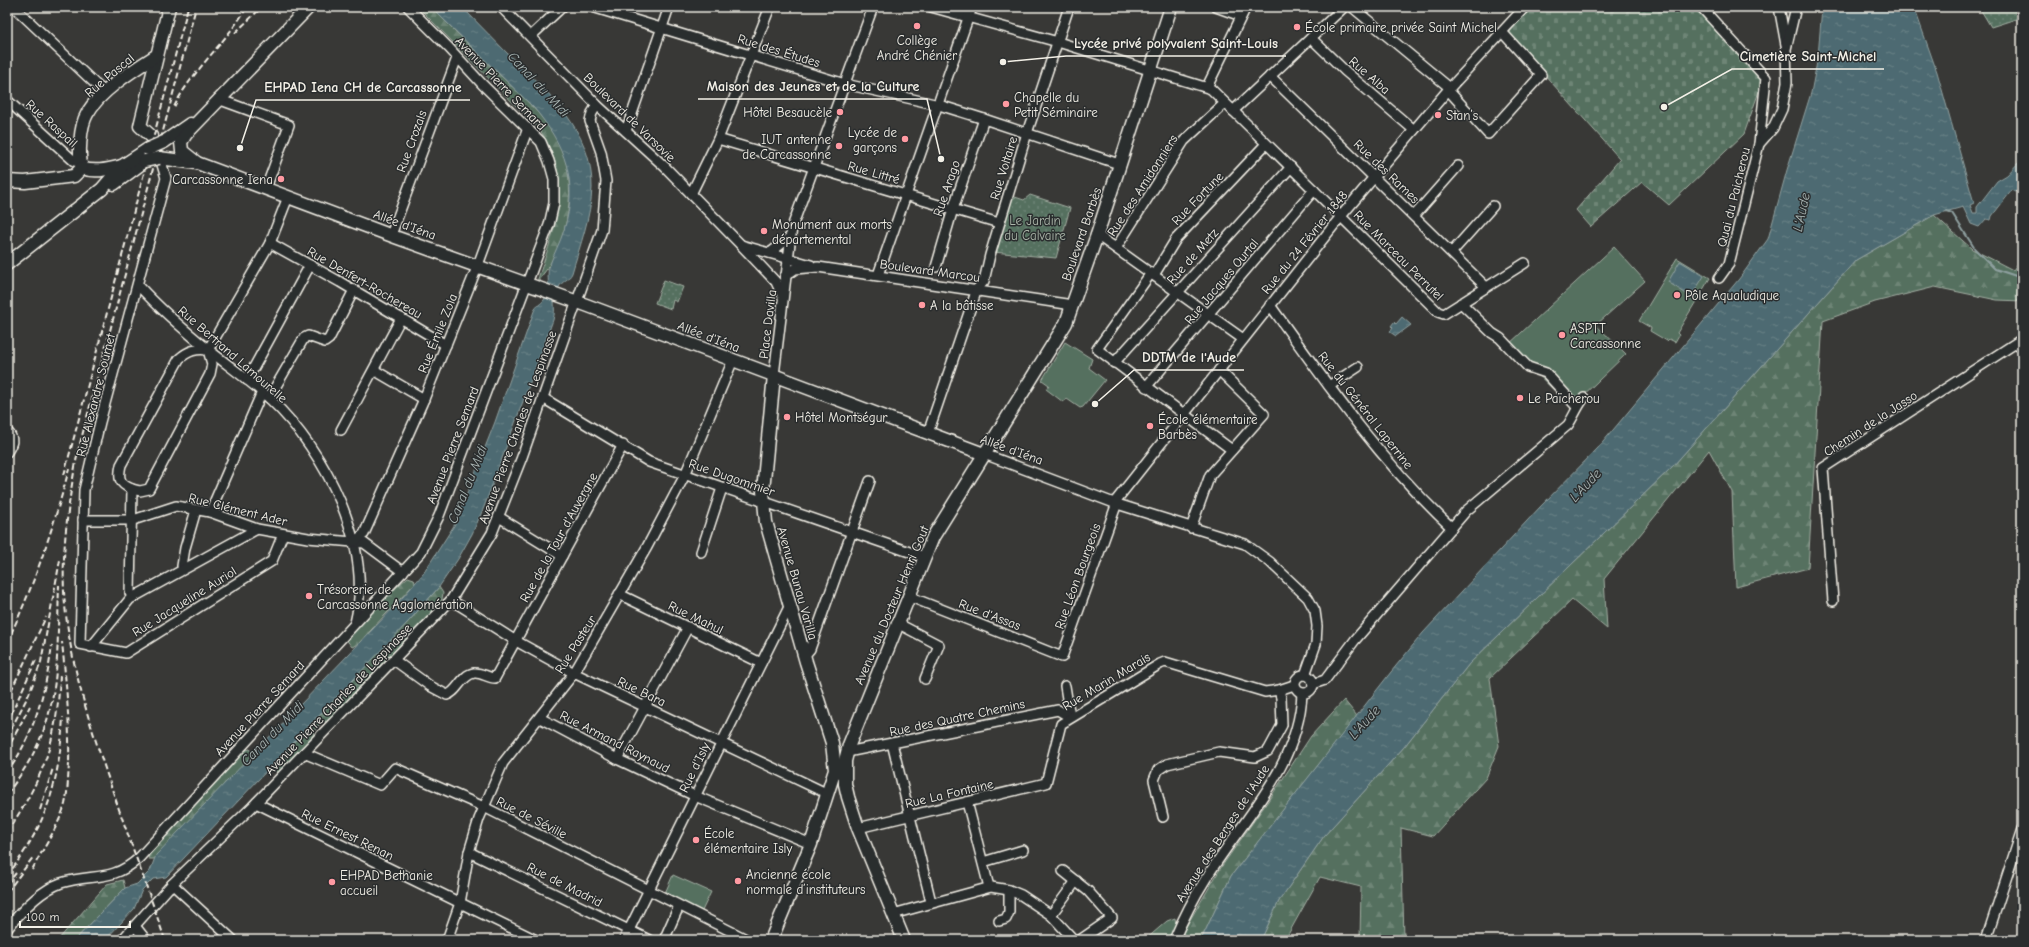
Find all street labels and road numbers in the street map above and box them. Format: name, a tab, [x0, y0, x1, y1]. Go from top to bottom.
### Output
street label: Rue des Études	[736, 30, 822, 70]
street label: Avenue Pierre Semard	[452, 33, 549, 133]
street label: Rue Pascal	[82, 50, 137, 100]
street label: Rue Alba	[1346, 54, 1393, 97]
street label: Boulevard de Varsovie	[581, 70, 679, 165]
street label: Rue Raspail	[23, 96, 81, 150]
street label: Rue Crozals	[393, 108, 430, 174]
street label: Rue des Amidonniers	[1104, 132, 1181, 239]
street label: Rue Voltaire	[987, 134, 1020, 202]
street label: Rue des Rames	[1351, 136, 1423, 206]
street label: Quai du Paicherou	[1714, 146, 1753, 249]
street label: Rue Littré	[846, 158, 902, 187]
street label: Rue Arago	[930, 158, 963, 218]
street label: Rue Fortune	[1168, 168, 1227, 228]
street label: Boulevard Barbès	[1058, 186, 1104, 283]
street label: Rue du 24 Février 1848	[1258, 188, 1351, 297]
street label: Allée d'Iéna	[371, 206, 438, 243]
street label: Rue Marceau Perrutel	[1351, 207, 1447, 303]
street label: Rue de Metz	[1163, 225, 1222, 287]
street label: Rue Jacques Ourtal	[1181, 236, 1261, 327]
street label: Rue Denfert-Rochereau	[305, 243, 425, 321]
street label: Boulevard Marcou	[879, 256, 981, 285]
street label: Place Davilla	[756, 289, 779, 360]
street label: Rue Émile Zola	[414, 291, 460, 375]
street label: Rue Bertrand Lamourelle	[175, 303, 291, 406]
street label: Allée d'Iéna	[676, 318, 742, 355]
street label: Avenue Pierre Charles de Lespinasse	[475, 328, 560, 526]
street label: Rue Alexandre Soumet	[73, 331, 118, 458]
street label: Rue du Général Laperrine	[1315, 349, 1416, 472]
street label: Avenue Pierre Semard	[423, 384, 482, 506]
street label: Chemin de la Jasso	[1821, 387, 1920, 459]
street label: Allée d'Iéna	[978, 431, 1045, 468]
street label: Rue Dugommier	[687, 456, 778, 499]
street label: Rue de la Tour d'Auvergne	[516, 469, 601, 605]
street label: Rue Clément Ader	[187, 490, 290, 529]
street label: Rue Léon Bourgeois	[1051, 521, 1104, 631]
street label: Avenue du Docteur Henri Gout	[851, 522, 932, 687]
street label: Avenue Bunau Varilla	[774, 525, 821, 641]
street label: Rue Jacqueline Auriol	[129, 563, 239, 640]
street label: Rue d'Assas	[957, 596, 1023, 633]
street label: Rue Mahul	[666, 598, 726, 637]
street label: Rue Pasteur	[552, 612, 600, 676]
street label: Avenue Pierre Charles de Lespinasse	[262, 620, 415, 778]
street label: Rue Marin Marais	[1060, 649, 1153, 714]
street label: Avenue Pierre Semard	[211, 658, 307, 759]
street label: Rue Bara	[615, 673, 668, 710]
street label: Rue des Quatre Chemins	[888, 696, 1026, 739]
street label: Rue Armand Raynaud	[557, 707, 672, 776]
street label: Rue d'Isly	[676, 740, 713, 795]
street label: Avenue des Berges de l'Aude	[1172, 762, 1273, 905]
street label: Rue La Fontaine	[904, 776, 995, 811]
street label: Rue de Séville	[494, 793, 570, 842]
street label: Rue Ernest Renan	[299, 806, 396, 863]
street label: Rue de Madrid	[525, 859, 605, 910]

